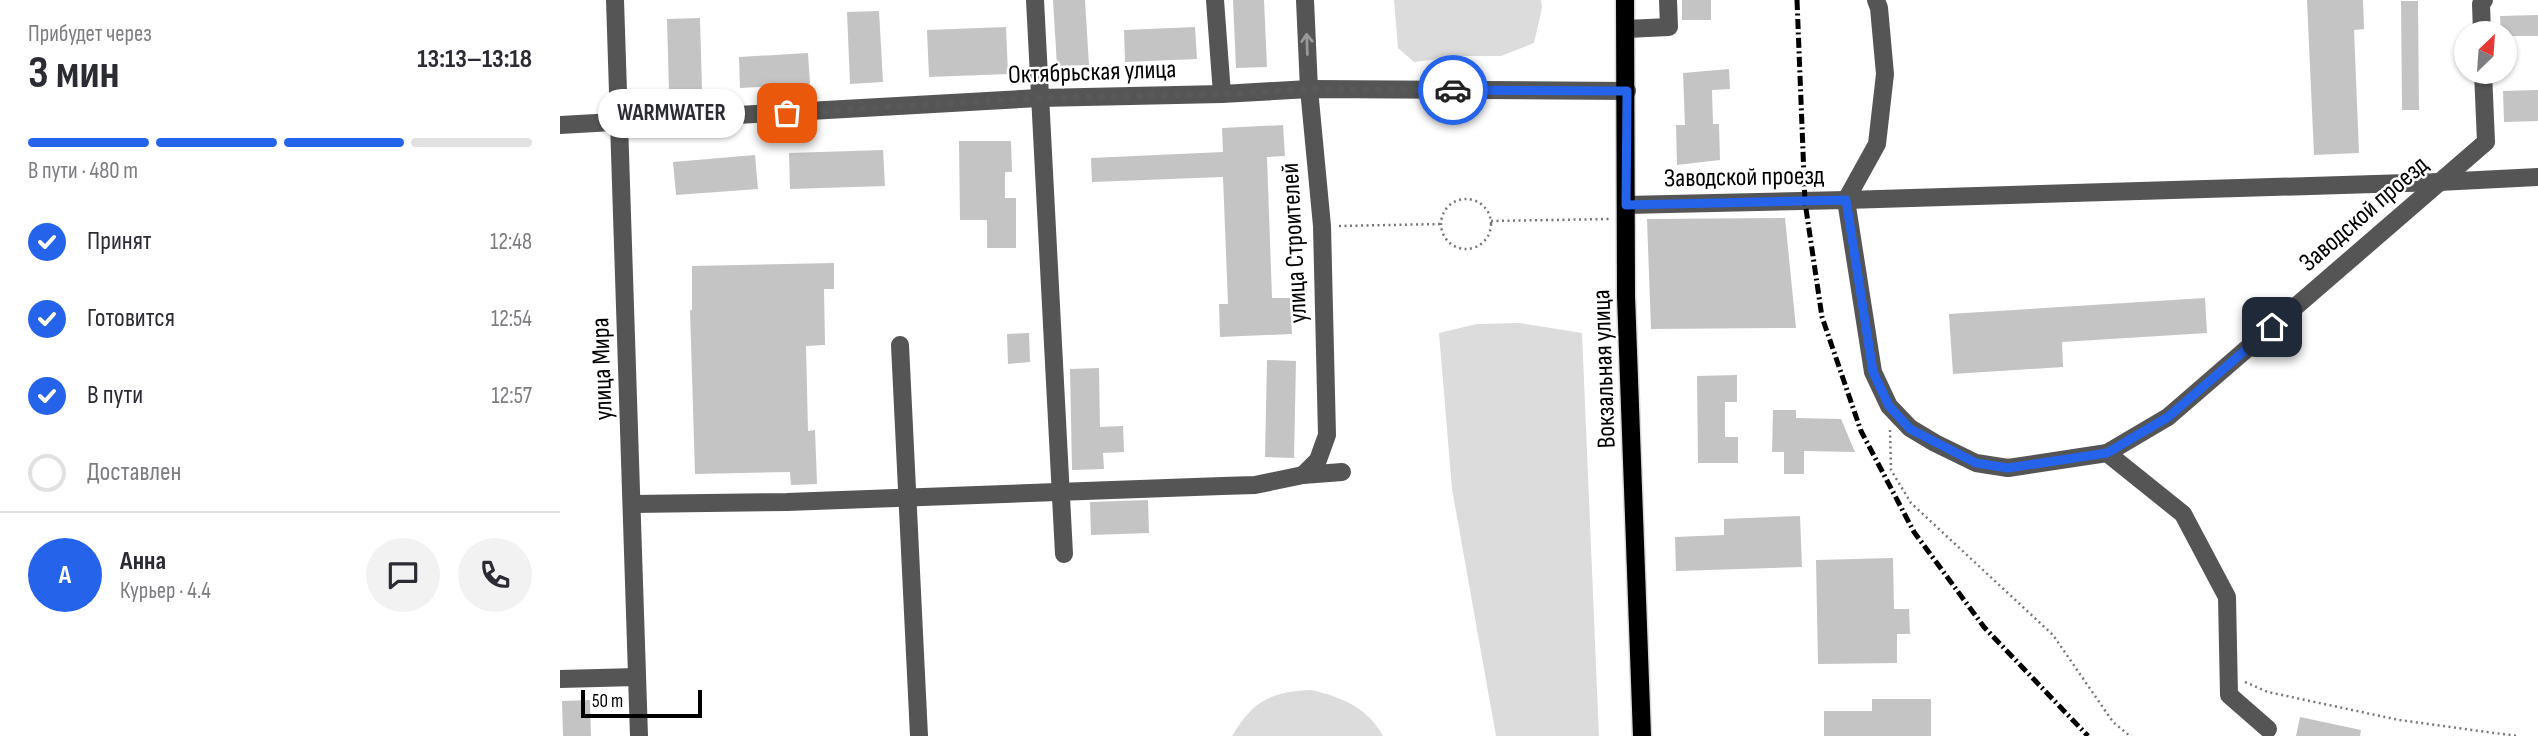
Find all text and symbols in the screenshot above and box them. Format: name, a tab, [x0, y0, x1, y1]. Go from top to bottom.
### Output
text: Прибудет через	[28, 20, 152, 48]
north arrow	[2454, 21, 2516, 84]
map controls	[2454, 21, 2517, 84]
one-way arrow	[1300, 33, 1313, 56]
text: 13:13–13:18	[417, 44, 532, 75]
text: 3 мин	[28, 46, 120, 101]
street label: Октябрьская улица	[1007, 54, 1177, 91]
courier	[1418, 55, 1488, 125]
icon: car	[1434, 71, 1472, 109]
pin	[757, 83, 817, 143]
callout: WARMWATER	[598, 88, 745, 138]
icon: bag	[768, 94, 806, 132]
text: WARMWATER	[617, 99, 726, 127]
street label: Заводской проезд	[2293, 150, 2435, 278]
text: В пути · 480 m	[28, 157, 138, 185]
street label: Заводской проезд	[1664, 161, 1825, 194]
street label: улица Строителей	[1275, 162, 1314, 324]
icon: check	[28, 223, 66, 261]
text: Принят	[87, 226, 152, 257]
text: 12:48	[490, 228, 532, 256]
street label: Вокзальная улица	[1586, 289, 1623, 449]
pin	[2242, 297, 2302, 357]
icon: check	[28, 300, 66, 338]
text: Готовится	[87, 303, 175, 334]
text: 12:54	[491, 305, 532, 333]
icon: home	[2253, 308, 2291, 346]
street label: улица Мира	[585, 317, 620, 421]
icon: check	[28, 377, 66, 415]
text: В пути	[87, 380, 143, 411]
text: 12:57	[492, 382, 532, 410]
text: Доставлен	[87, 457, 181, 488]
button: chat	[366, 538, 440, 612]
button: phone	[458, 538, 532, 612]
text: Анна	[120, 546, 166, 577]
text: А	[59, 560, 71, 591]
text: Курьер · 4.4	[120, 577, 211, 605]
scale bar	[581, 687, 702, 719]
text: 50 m	[592, 690, 623, 713]

